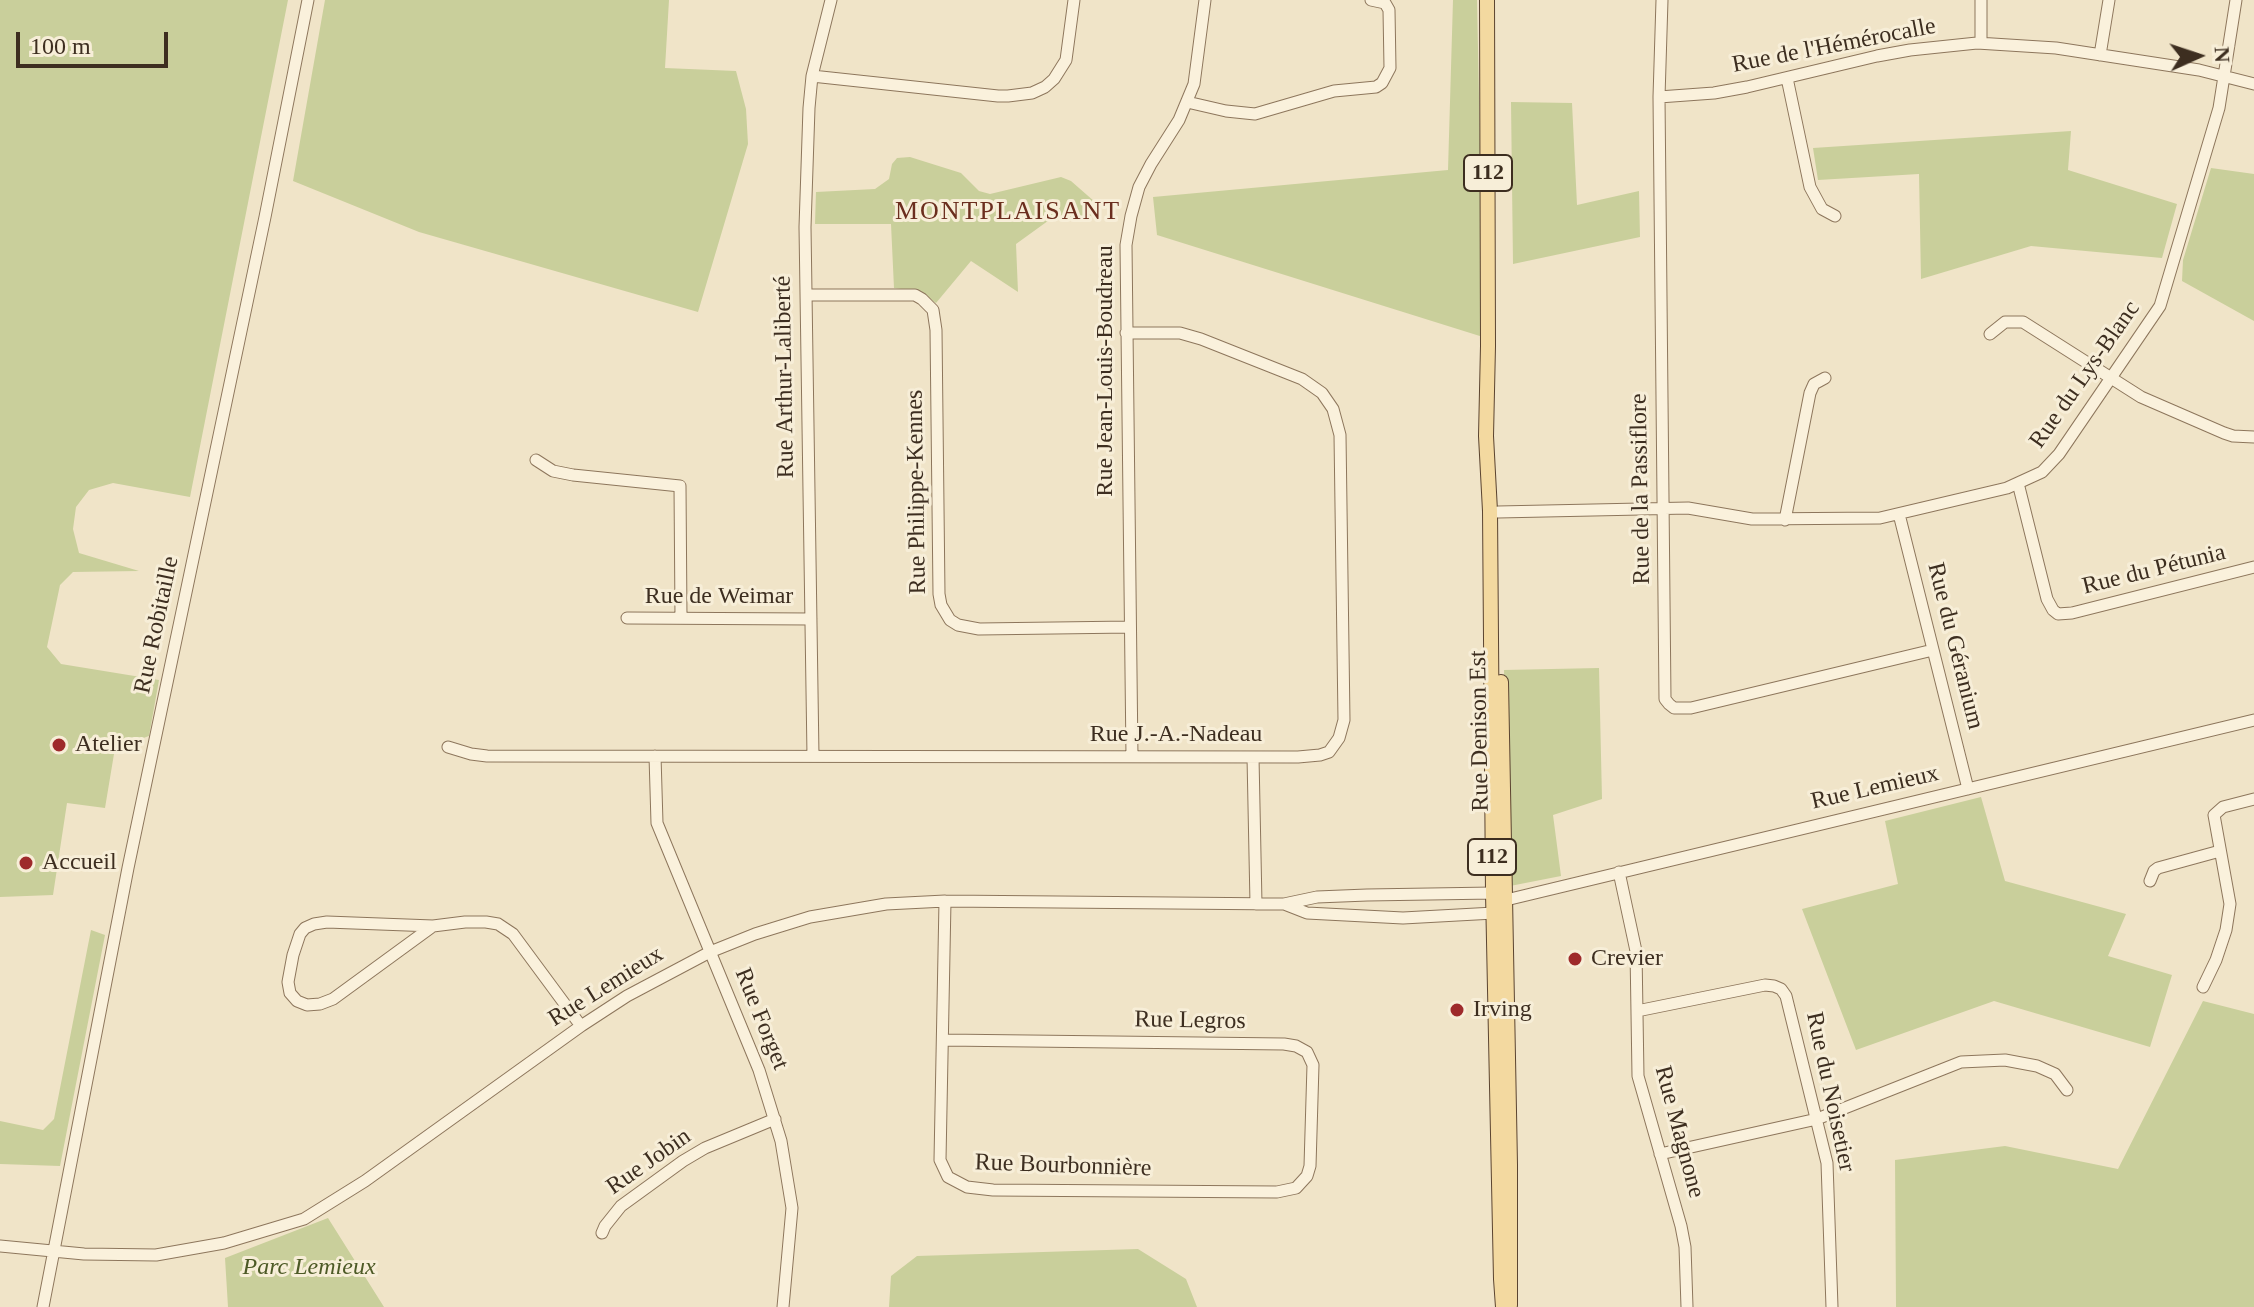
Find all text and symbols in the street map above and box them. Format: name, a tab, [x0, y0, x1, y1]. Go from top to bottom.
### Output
street label: Rue de l'Hémérocalle	[1730, 12, 1938, 80]
scale bar	[20, 16, 172, 66]
north arrow	[2158, 16, 2238, 96]
text: 100 m	[30, 33, 91, 59]
text: N	[2210, 46, 2235, 63]
road number: 112	[1464, 155, 1512, 191]
district label: MONTPLAISANT	[895, 196, 1121, 228]
street label: Rue Jean-Louis-Boudreau	[1092, 245, 1120, 497]
street label: Rue Arthur-Laliberté	[769, 275, 801, 479]
street label: Rue du Lys-Blanc	[2024, 296, 2146, 454]
street label: Rue Philippe-Kennes	[901, 389, 933, 595]
street label: Rue de la Passiflore	[1625, 393, 1657, 585]
street label: Rue du Pétunia	[2079, 538, 2229, 602]
street label: Rue Robitaille	[128, 554, 186, 696]
street label: Rue du Géranium	[1920, 560, 1990, 732]
street label: Rue de Weimar	[645, 583, 793, 611]
street label: Rue Denison Est	[1464, 650, 1496, 812]
street label: Rue J.-A.-Nadeau	[1090, 721, 1262, 749]
place label: Atelier	[75, 731, 142, 759]
marker: Atelier	[50, 736, 68, 754]
street label: Rue Lemieux	[1808, 759, 1942, 817]
road number: 112	[1468, 839, 1516, 875]
place label: Accueil	[42, 849, 117, 877]
marker: Accueil	[17, 854, 35, 872]
street label: Rue Lemieux	[543, 940, 669, 1034]
place label: Crevier	[1591, 945, 1663, 973]
marker: Crevier	[1566, 950, 1584, 968]
street label: Rue Forget	[728, 964, 794, 1074]
place label: Irving	[1473, 996, 1532, 1024]
marker: Irving	[1448, 1001, 1466, 1019]
street label: Rue Legros	[1134, 1006, 1246, 1036]
street label: Rue du Noisetier	[1799, 1009, 1861, 1175]
street label: Rue Magnone	[1648, 1063, 1710, 1201]
street label: Rue Jobin	[601, 1122, 697, 1202]
street label: Rue Bourbonnière	[974, 1149, 1152, 1183]
park label: Parc Lemieux	[242, 1254, 376, 1282]

